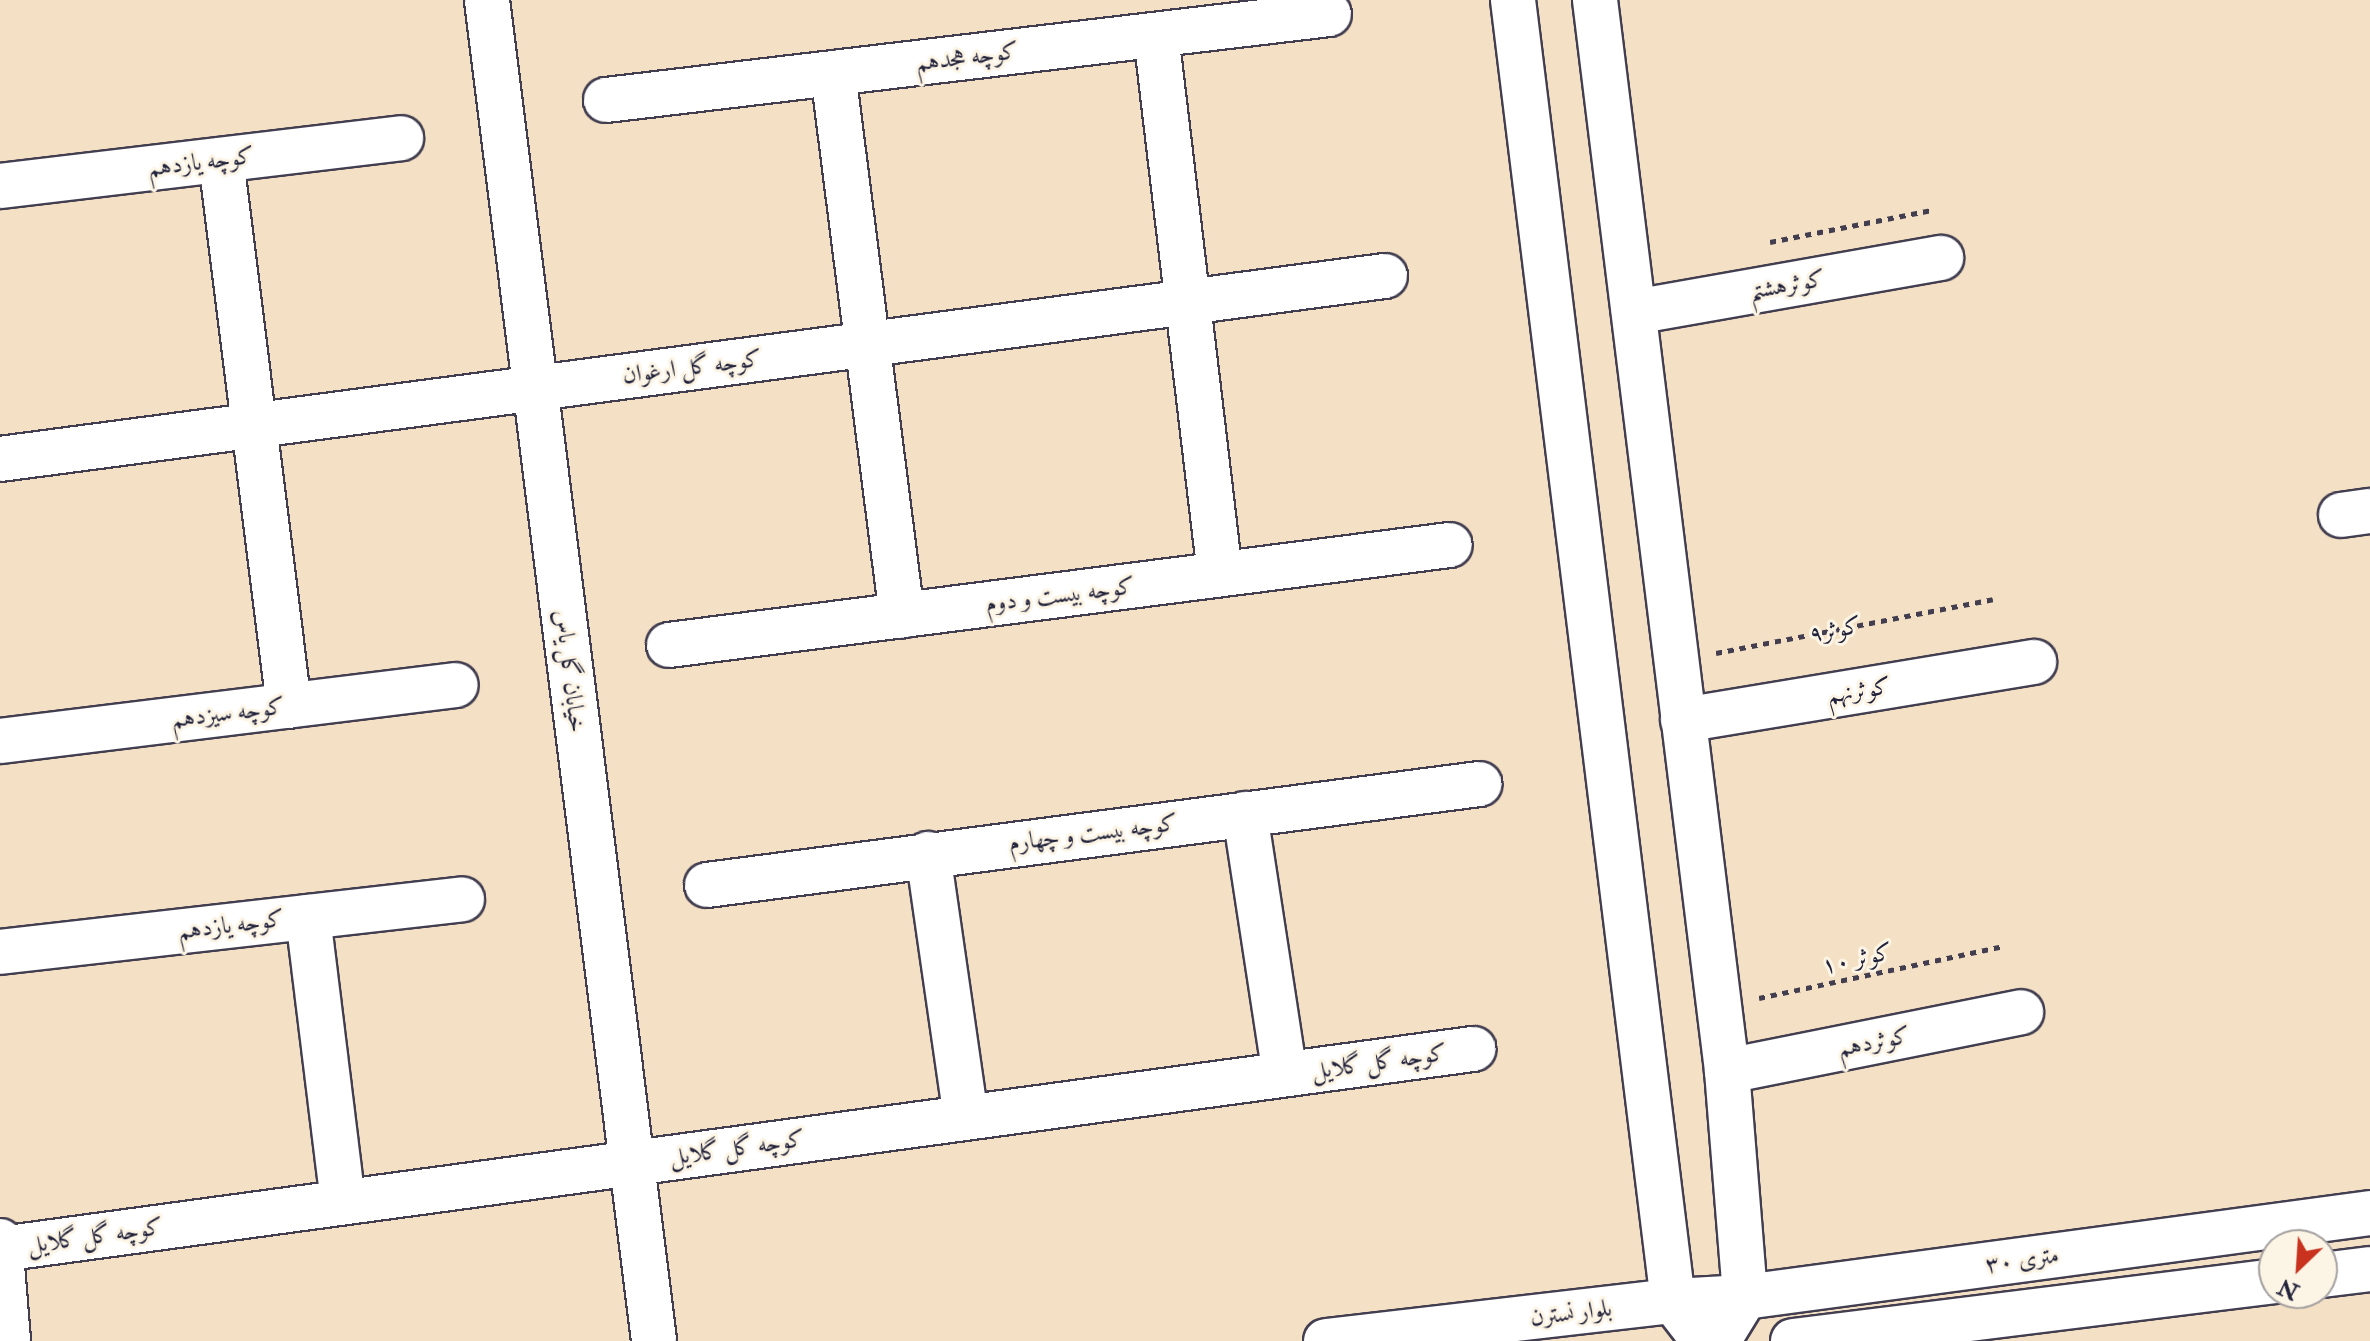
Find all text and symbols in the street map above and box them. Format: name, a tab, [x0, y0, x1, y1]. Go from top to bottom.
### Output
street label: کوچه هجدهم	[914, 36, 1020, 78]
street label: کوچه یازدهم	[146, 141, 256, 183]
street label: کوثرهشتم	[1747, 264, 1827, 306]
street label: کوچه گل ارغوان	[621, 344, 763, 390]
street label: کوچه بیست و دوم	[984, 572, 1136, 618]
street label: خیابان گل یاس	[548, 608, 592, 734]
street label: کوثر۹	[1806, 611, 1864, 649]
street label: کوثرنهم	[1825, 672, 1893, 710]
street label: کوچه سیزدهم	[170, 692, 286, 734]
street label: کوچه بیست و چهارم	[1007, 808, 1179, 858]
street label: کوچه یازدهم	[176, 904, 286, 946]
street label: کوثر ۱۰	[1819, 937, 1895, 981]
street label: کوثردهم	[1836, 1021, 1912, 1063]
street label: کوچه گل گلایل	[1309, 1038, 1449, 1086]
street label: کوچه گل گلایل	[667, 1124, 807, 1172]
street label: کوچه گل گلایل	[25, 1212, 165, 1260]
north arrow	[2258, 1229, 2338, 1309]
street label: ۳۰ متری	[1983, 1241, 2061, 1279]
text: N	[2274, 1272, 2304, 1306]
street label: بلوار نسترن	[1528, 1294, 1614, 1332]

